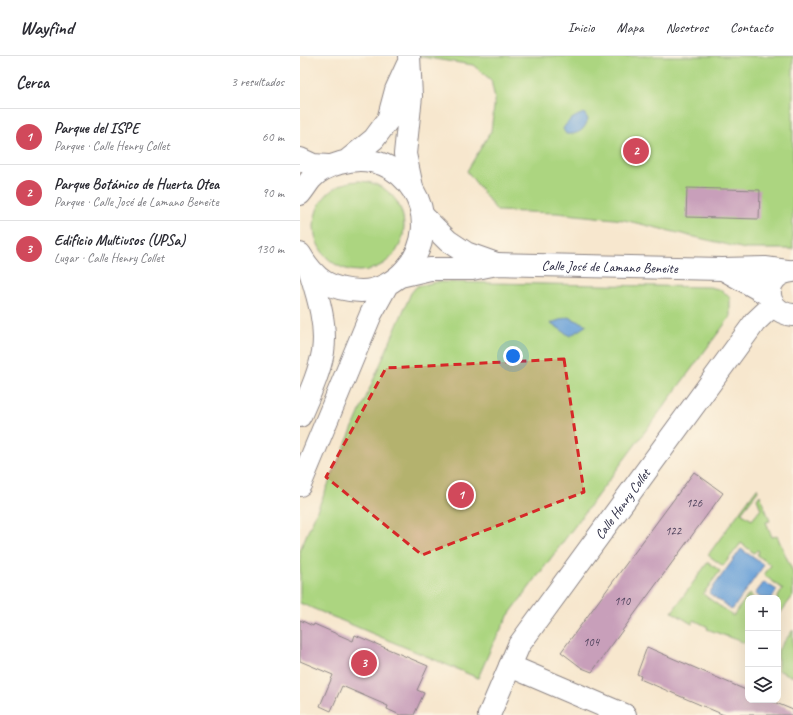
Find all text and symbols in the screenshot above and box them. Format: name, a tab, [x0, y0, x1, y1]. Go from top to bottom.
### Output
text: Wayfind	[20, 16, 73, 40]
text: Inicio	[568, 19, 595, 36]
text: Mapa	[617, 19, 644, 36]
text: Nosotros	[666, 19, 708, 36]
text: Contacto	[730, 19, 773, 36]
text: Cerca	[16, 72, 49, 93]
text: 3 resultados	[231, 74, 284, 90]
text: Parque del ISPE	[54, 119, 139, 138]
text: 1	[26, 129, 32, 145]
text: 60 m	[262, 129, 284, 145]
pin: 2	[623, 136, 649, 166]
text: Parque · Calle Henry Collet	[54, 138, 170, 154]
text: Parque Botánico de Huerta Otea	[54, 175, 219, 194]
text: 2	[26, 185, 32, 201]
text: 90 m	[262, 185, 284, 201]
text: Parque · Calle José de Lamano Beneite	[54, 194, 219, 210]
text: Edificio Multiusos (UPSa)	[54, 231, 185, 250]
text: 3	[26, 241, 32, 257]
text: 130 m	[256, 241, 284, 257]
text: Lugar · Calle Henry Collet	[54, 250, 164, 266]
street label: Calle José de Lamano Beneite	[541, 257, 679, 277]
your location	[503, 346, 523, 366]
street label: Calle Henry Collet	[591, 464, 655, 543]
pin: 1	[448, 480, 474, 510]
house number: 126	[686, 495, 703, 511]
house number: 122	[665, 523, 683, 539]
house number: 110	[614, 593, 632, 609]
map controls	[745, 595, 781, 703]
button: +	[745, 595, 781, 631]
button: −	[745, 631, 781, 667]
house number: 104	[583, 634, 601, 650]
pin: 3	[351, 648, 377, 678]
button: layers	[745, 667, 781, 703]

